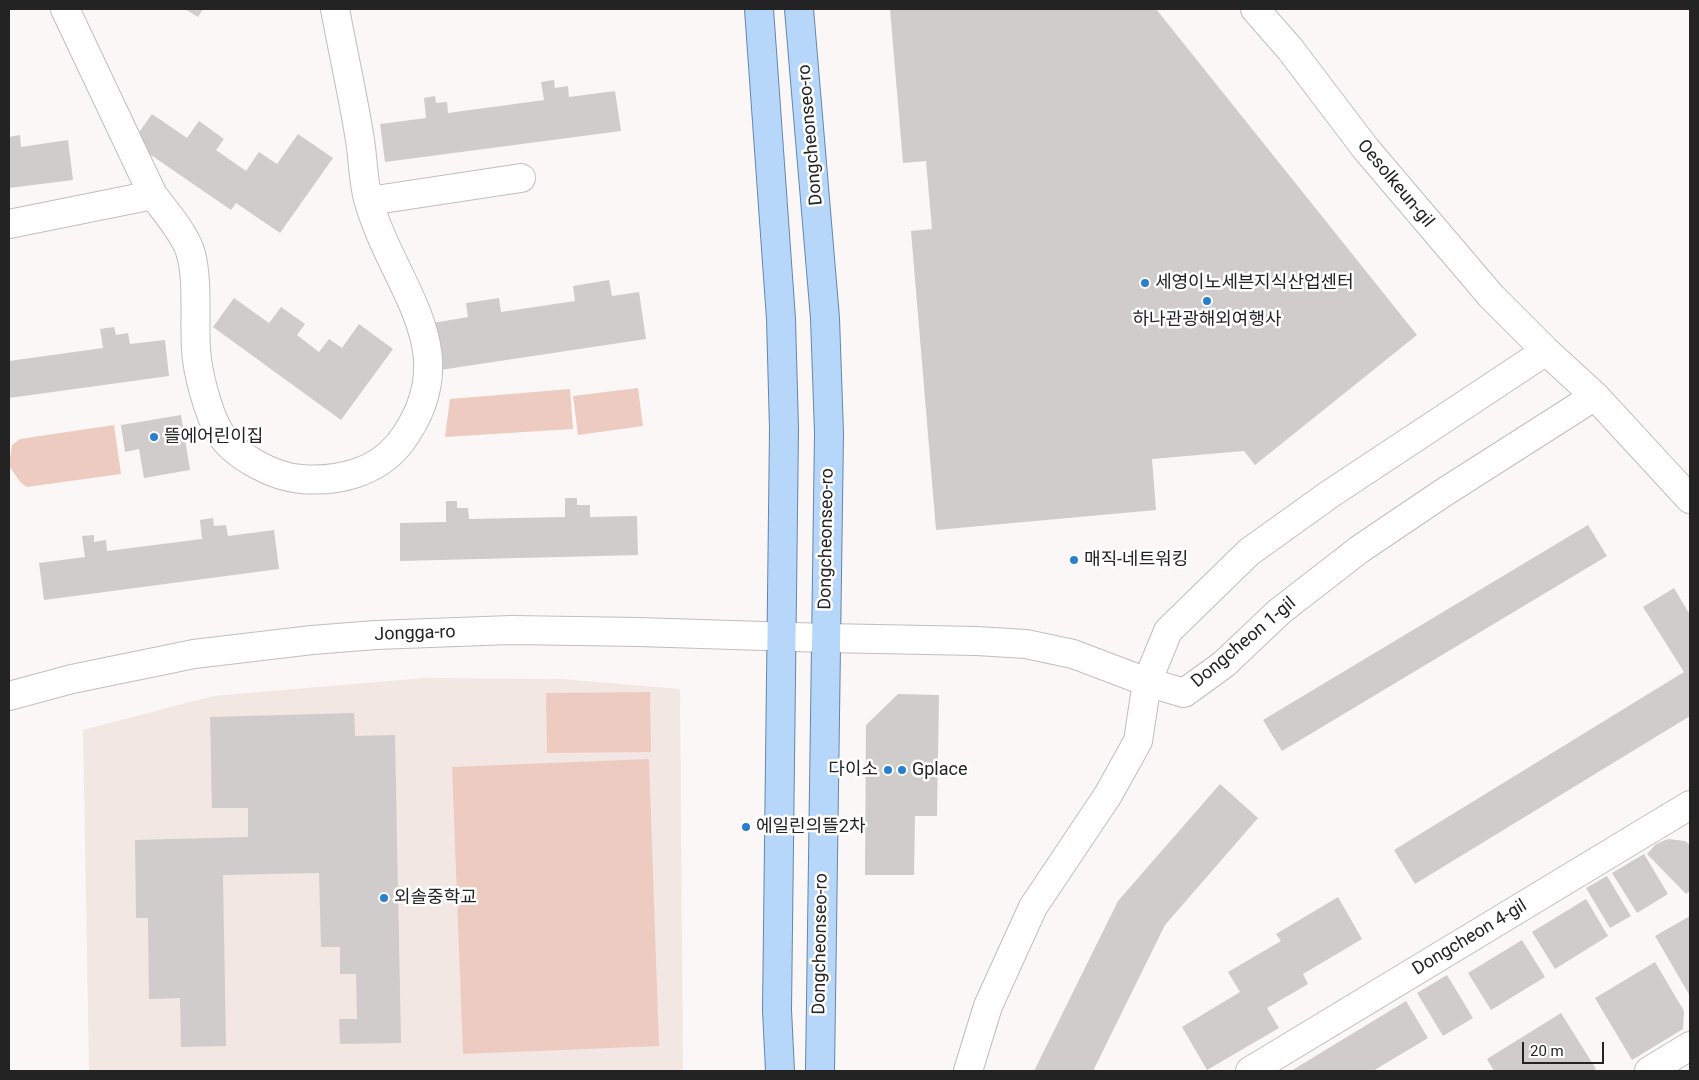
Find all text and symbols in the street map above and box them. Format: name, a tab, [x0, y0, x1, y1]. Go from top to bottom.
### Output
street label: Dongcheonseo-ro	[794, 64, 828, 206]
street label: Oesolkeun-gil	[1352, 136, 1438, 232]
place label: 세영이노세븐지식산업센터	[1155, 272, 1354, 294]
marker: 세영이노세븐지식산업센터	[1139, 277, 1151, 289]
marker: 하나관광해외여행사	[1201, 295, 1213, 307]
place label: 하나관광해외여행사	[1132, 309, 1282, 331]
place label: 뜰에어린이집	[164, 426, 263, 448]
marker: 뜰에어린이집	[148, 431, 160, 443]
street label: Dongcheonseo-ro	[815, 468, 839, 610]
place label: 매직-네트워킹	[1084, 549, 1188, 571]
marker: 매직-네트워킹	[1068, 554, 1080, 566]
street label: Dongcheon 1-gil	[1187, 593, 1301, 693]
street label: Jongga-ro	[374, 622, 456, 646]
place label: 다이소	[828, 759, 878, 781]
place label: Gplace	[912, 759, 968, 781]
marker: 다이소	[882, 764, 894, 776]
marker: Gplace	[896, 764, 908, 776]
place label: 에일린의뜰2차	[756, 816, 865, 838]
marker: 에일린의뜰2차	[740, 821, 752, 833]
street label: Dongcheonseo-ro	[809, 873, 833, 1015]
place label: 외솔중학교	[394, 887, 477, 909]
marker: 외솔중학교	[378, 892, 390, 904]
street label: Dongcheon 4-gil	[1409, 895, 1531, 981]
scale bar	[1524, 1032, 1606, 1064]
text: 20 m	[1530, 1042, 1564, 1060]

